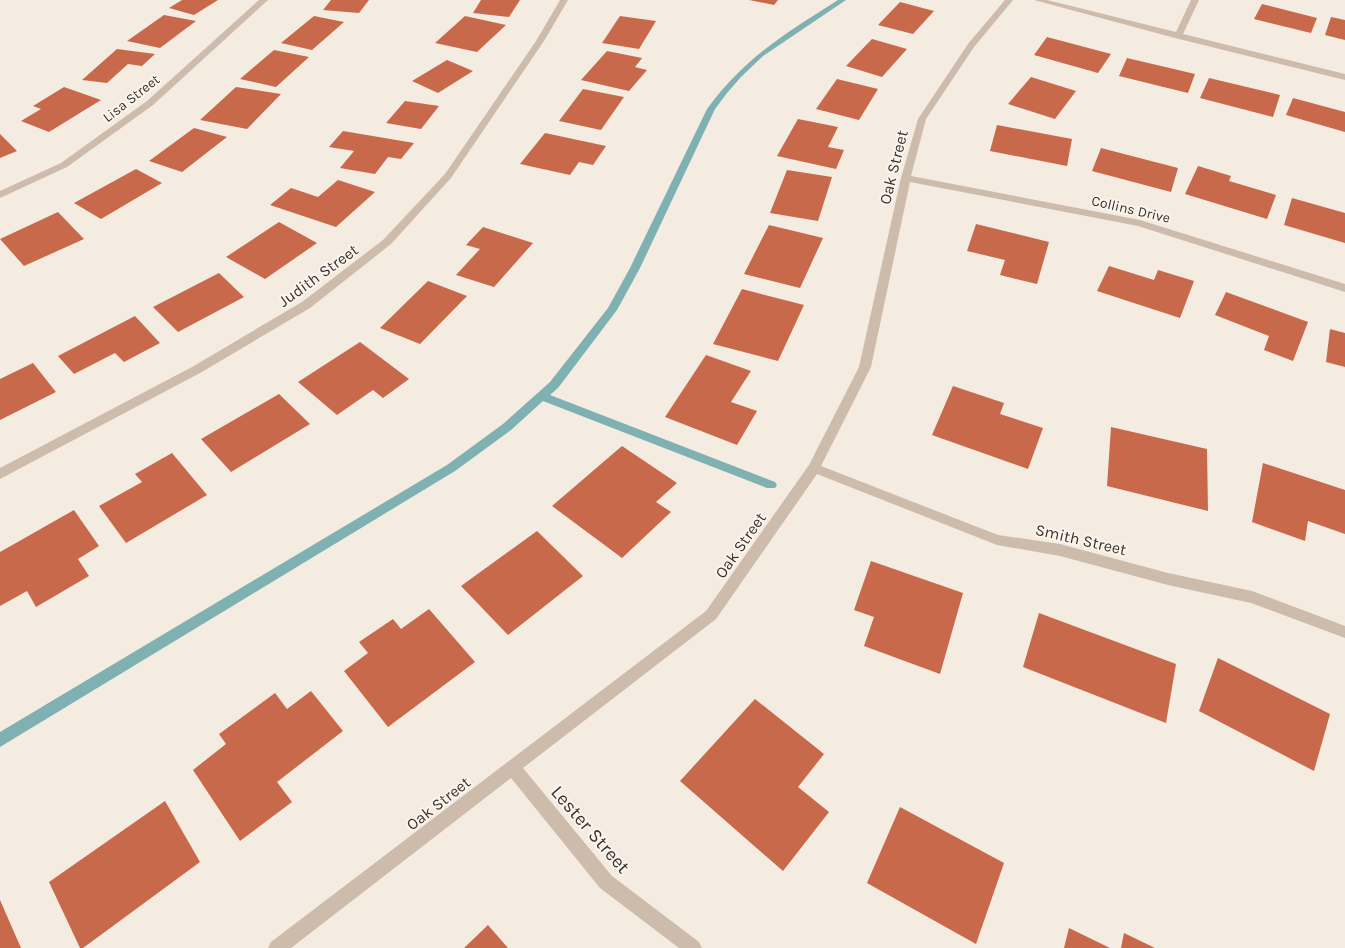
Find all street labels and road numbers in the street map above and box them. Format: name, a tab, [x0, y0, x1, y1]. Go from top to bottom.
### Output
street label: Lisa Street	[99, 71, 163, 126]
street label: Oak Street	[875, 128, 912, 206]
street label: Collins Drive	[1090, 192, 1172, 227]
street label: Judith Street	[275, 240, 362, 311]
street label: Oak Street	[711, 509, 770, 582]
street label: Smith Street	[1034, 520, 1128, 559]
street label: Oak Street	[403, 773, 474, 834]
street label: Lester Street	[546, 781, 634, 878]

